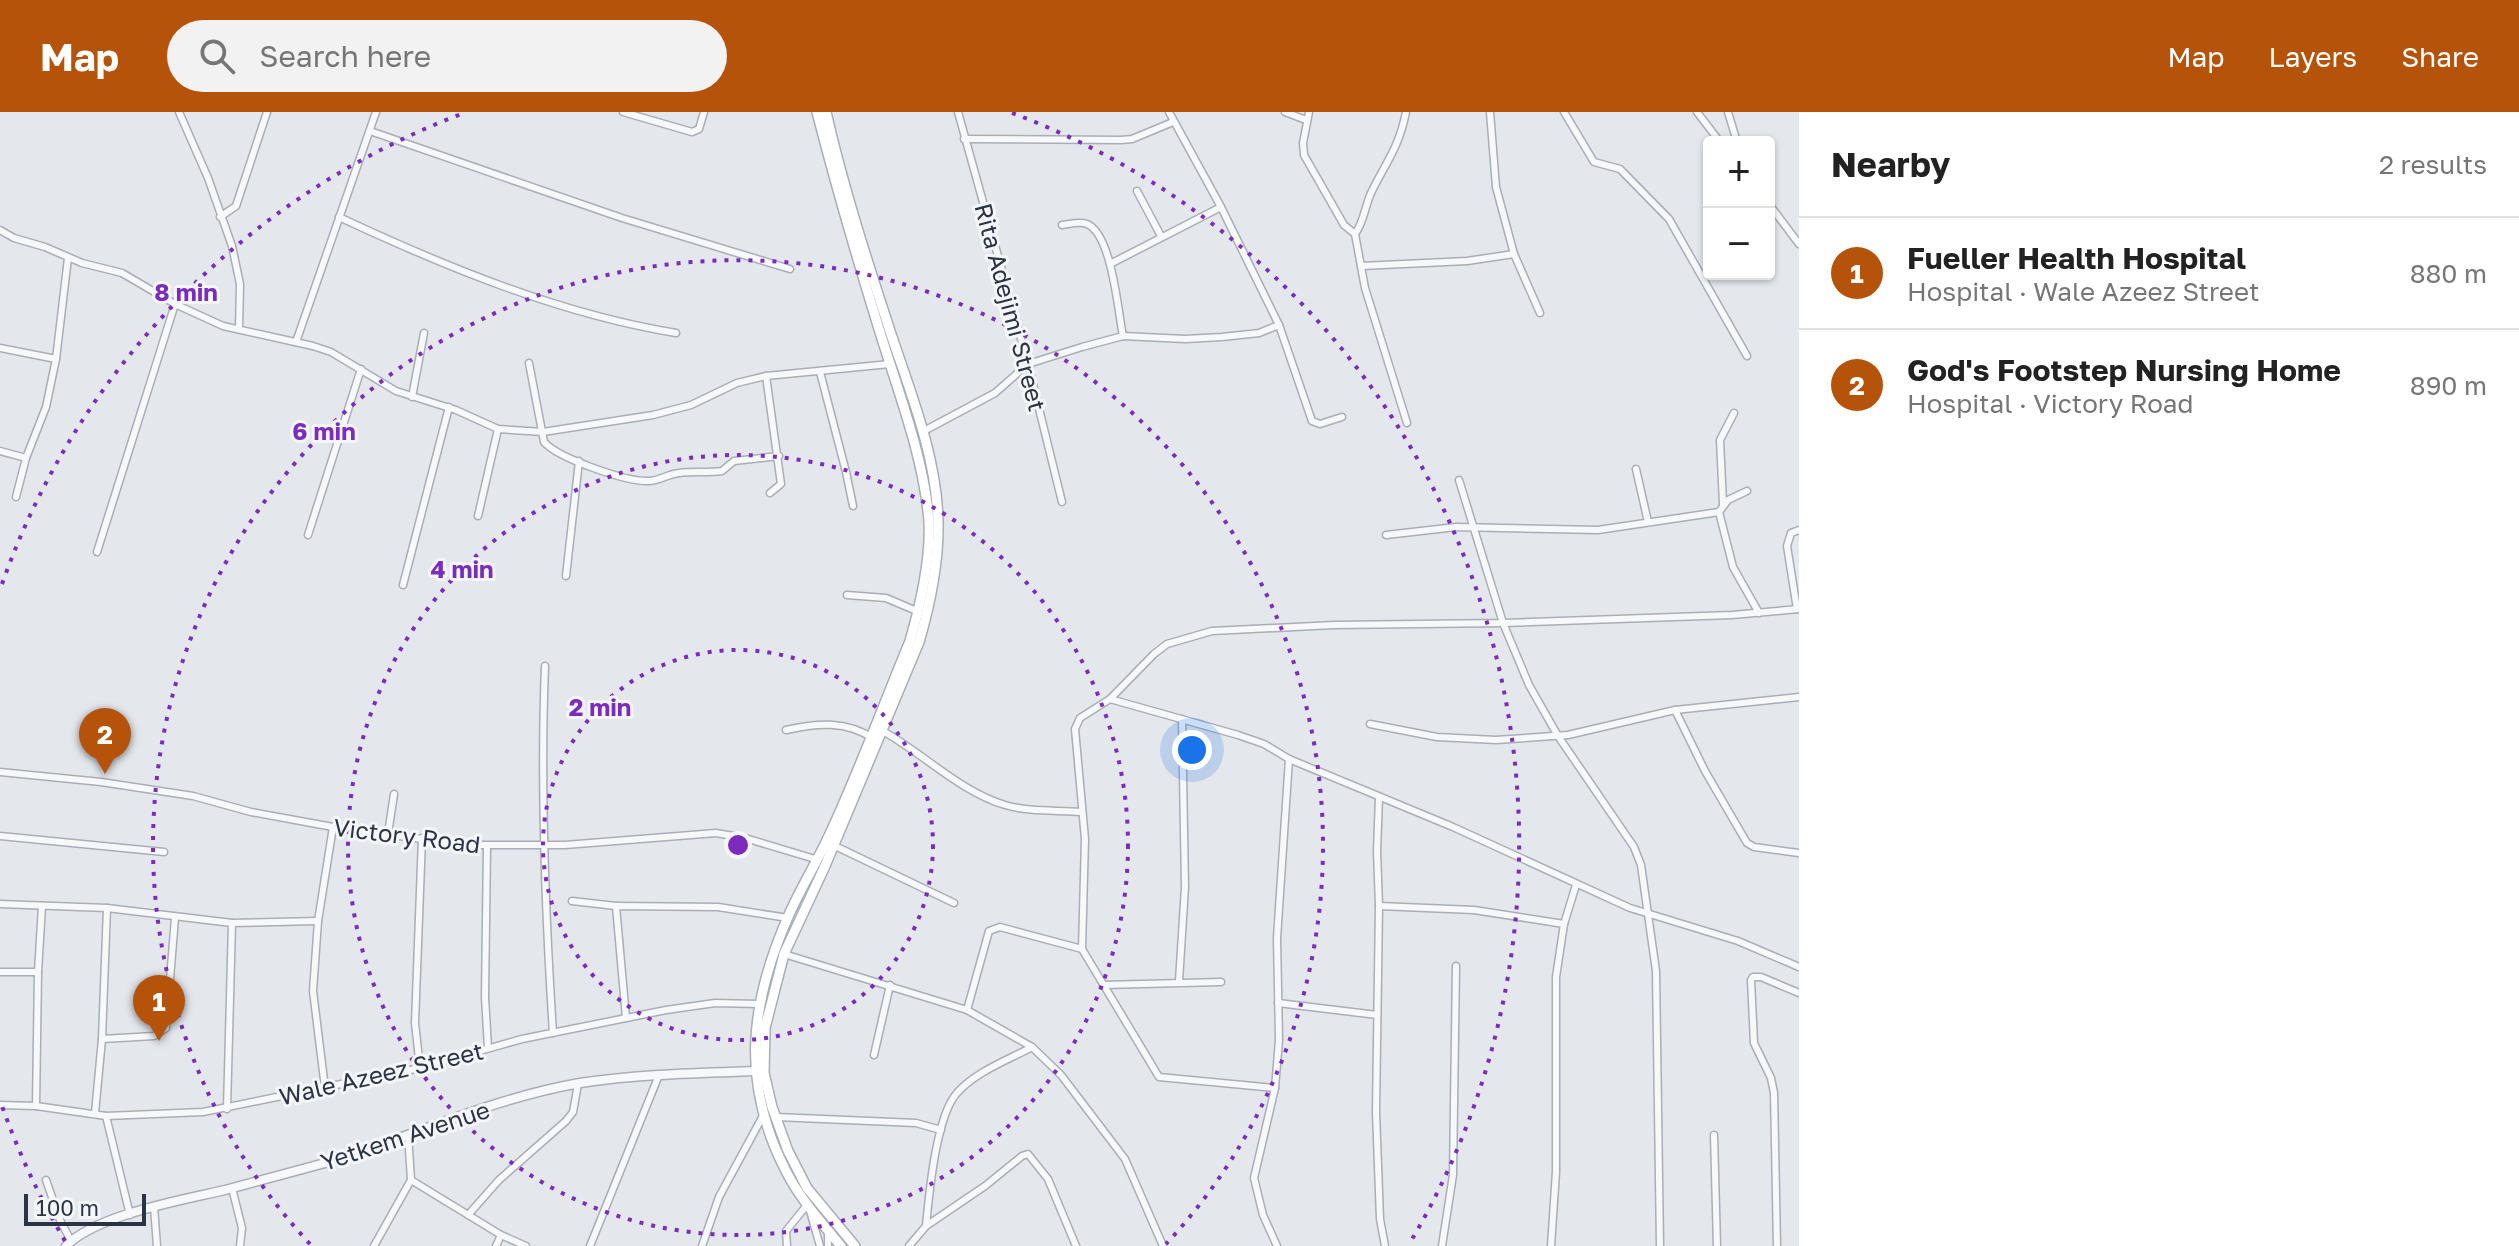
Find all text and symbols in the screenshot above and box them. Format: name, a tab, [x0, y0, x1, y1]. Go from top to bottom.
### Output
search box	[167, 20, 727, 92]
text: Map	[40, 34, 119, 79]
icon: search	[195, 34, 239, 78]
text: Search here	[259, 38, 431, 74]
text: Map	[2167, 40, 2225, 73]
text: Layers	[2269, 40, 2357, 73]
text: Share	[2401, 40, 2479, 73]
map controls	[1703, 136, 1775, 280]
button: +	[1703, 136, 1775, 208]
text: Nearby	[1831, 144, 1951, 184]
text: 2 results	[2379, 149, 2487, 180]
street label: Rita Adejimi Street	[969, 200, 1053, 414]
button: −	[1703, 208, 1775, 280]
text: Fueller Health Hospital	[1907, 240, 2246, 276]
text: 1	[1850, 258, 1864, 289]
text: 880 m	[2410, 258, 2487, 289]
text: Hospital · Wale Azeez Street	[1907, 276, 2259, 307]
text: 8 min	[154, 277, 218, 306]
text: God's Footstep Nursing Home	[1907, 352, 2341, 388]
text: 2	[1849, 370, 1865, 401]
text: 890 m	[2410, 370, 2487, 401]
text: Hospital · Victory Road	[1907, 388, 2194, 419]
text: 6 min	[292, 416, 356, 445]
text: 4 min	[430, 554, 494, 583]
text: 2 min	[569, 692, 631, 721]
pin: 2	[79, 708, 131, 774]
your location	[1172, 730, 1212, 770]
street label: Victory Road	[332, 812, 482, 858]
centre of rings	[724, 831, 752, 859]
pin: 1	[133, 975, 185, 1041]
street label: Wale Azeez Street	[276, 1035, 486, 1111]
street label: Yetkem Avenue	[317, 1094, 493, 1176]
scale bar	[24, 1190, 146, 1226]
text: 100 m	[36, 1194, 99, 1221]

